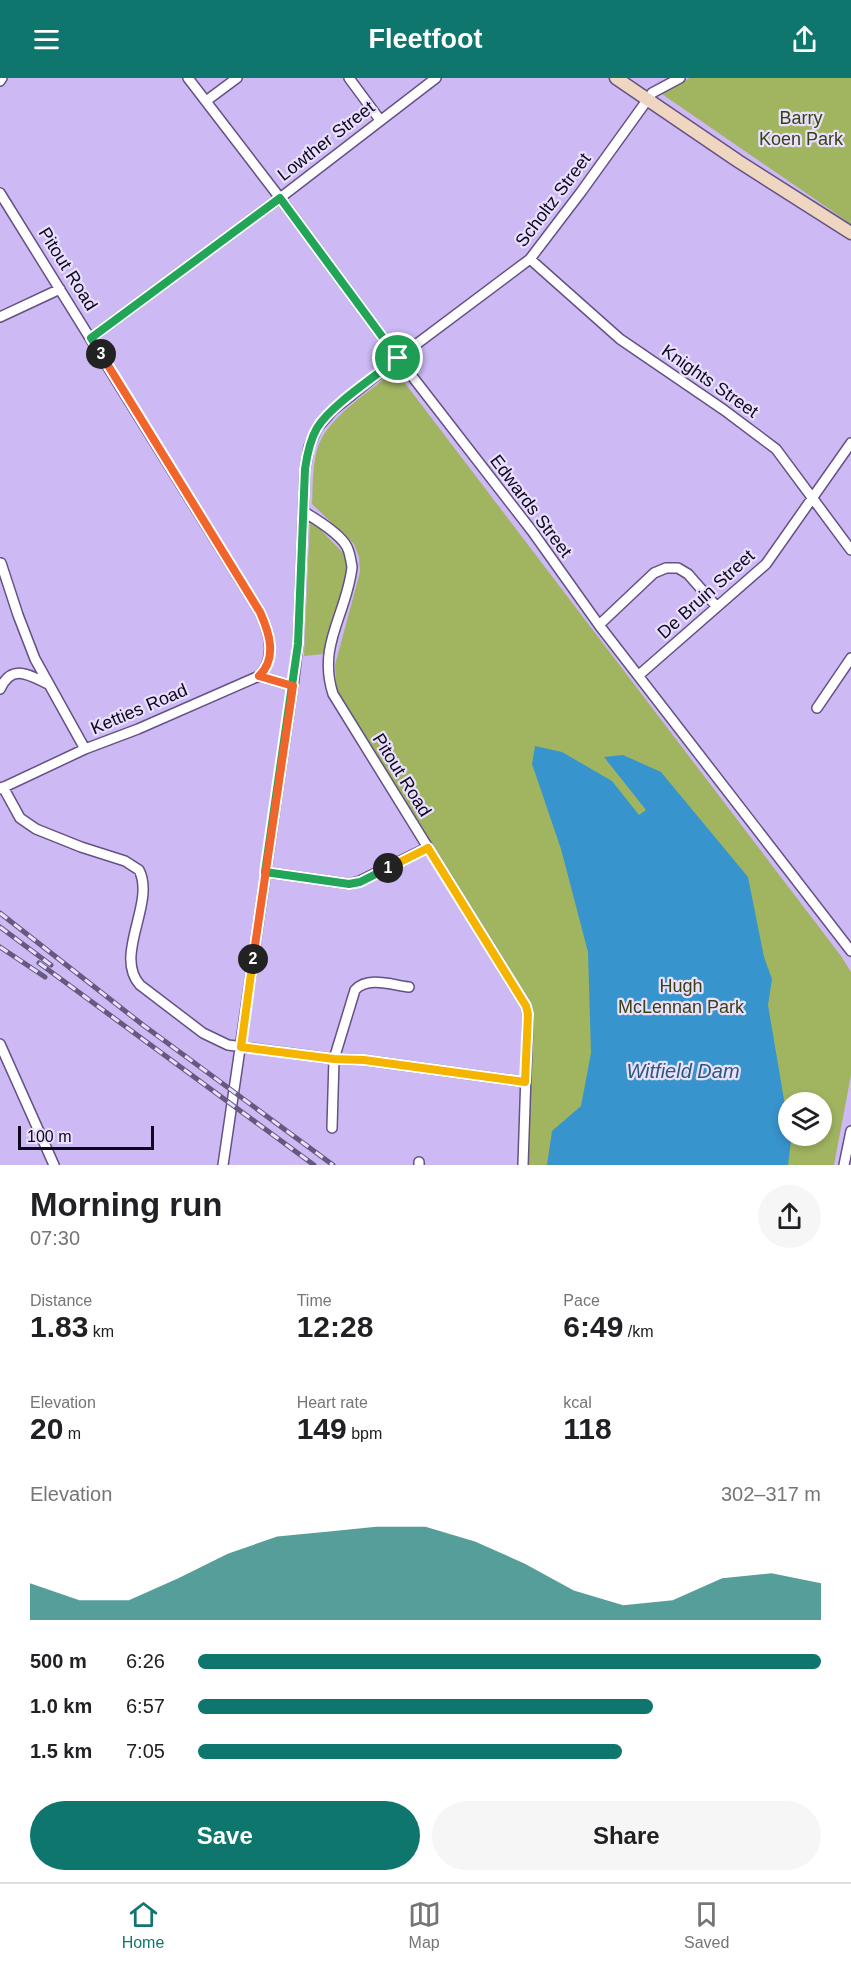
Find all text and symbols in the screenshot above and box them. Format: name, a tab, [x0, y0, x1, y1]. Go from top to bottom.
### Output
icon: menu	[30, 23, 63, 56]
icon: share	[788, 23, 821, 56]
text: Fleetfoot	[369, 24, 483, 54]
street label: Lowther Street	[274, 97, 378, 185]
park label: Barry Koen Park	[759, 108, 844, 149]
street label: Scholtz Street	[511, 149, 595, 251]
street label: Pitout Road	[35, 224, 101, 314]
pin	[372, 332, 423, 383]
pin: 3	[86, 339, 116, 369]
street label: Knights Street	[658, 340, 762, 422]
icon: arrive	[381, 341, 414, 374]
text: 3	[97, 345, 105, 362]
street label: Edwards Street	[486, 451, 576, 561]
street label: De Bruin Street	[654, 545, 758, 643]
street label: Ketties Road	[88, 680, 190, 738]
street label: Pitout Road	[369, 730, 435, 820]
pin: 1	[373, 853, 403, 883]
text: 1	[384, 859, 392, 876]
pin: 2	[238, 944, 268, 974]
text: 2	[249, 950, 257, 967]
park label: Hugh McLennan Park	[618, 976, 745, 1017]
water label: Witfield Dam	[626, 1060, 740, 1082]
map controls	[778, 1092, 832, 1146]
button: layers	[778, 1092, 832, 1146]
scale bar	[18, 1123, 154, 1150]
text: 100 m	[27, 1128, 71, 1145]
button: share	[758, 1185, 821, 1248]
text: Morning run	[30, 1186, 222, 1223]
text: 07:30	[30, 1227, 80, 1249]
text: Distance	[30, 1292, 92, 1309]
text: Time	[297, 1292, 332, 1309]
text: Pace	[563, 1292, 600, 1309]
text: 1.83	[30, 1310, 88, 1343]
text: 12:28	[297, 1310, 373, 1343]
text: 6:49	[563, 1310, 623, 1343]
text: km	[88, 1323, 114, 1340]
text: /km	[623, 1323, 654, 1340]
text: Elevation	[30, 1394, 96, 1411]
text: Heart rate	[297, 1394, 368, 1411]
text: kcal	[563, 1394, 592, 1411]
text: 20	[30, 1412, 63, 1445]
text: 149	[297, 1412, 347, 1445]
text: 118	[563, 1412, 612, 1445]
text: m	[63, 1425, 81, 1442]
text: bpm	[347, 1425, 382, 1442]
text: Elevation	[30, 1483, 112, 1505]
text: 302–317 m	[721, 1483, 821, 1505]
text: 500 m	[30, 1650, 87, 1672]
text: 6:26	[126, 1650, 165, 1672]
text: 1.0 km	[30, 1695, 92, 1717]
text: 6:57	[126, 1695, 165, 1717]
text: 1.5 km	[30, 1740, 92, 1762]
text: 7:05	[126, 1740, 165, 1762]
button: Save	[30, 1801, 420, 1870]
button: Share	[432, 1801, 821, 1870]
tab: Home	[122, 1898, 164, 1952]
tab: Map	[408, 1898, 441, 1952]
tab: Saved	[684, 1898, 729, 1952]

